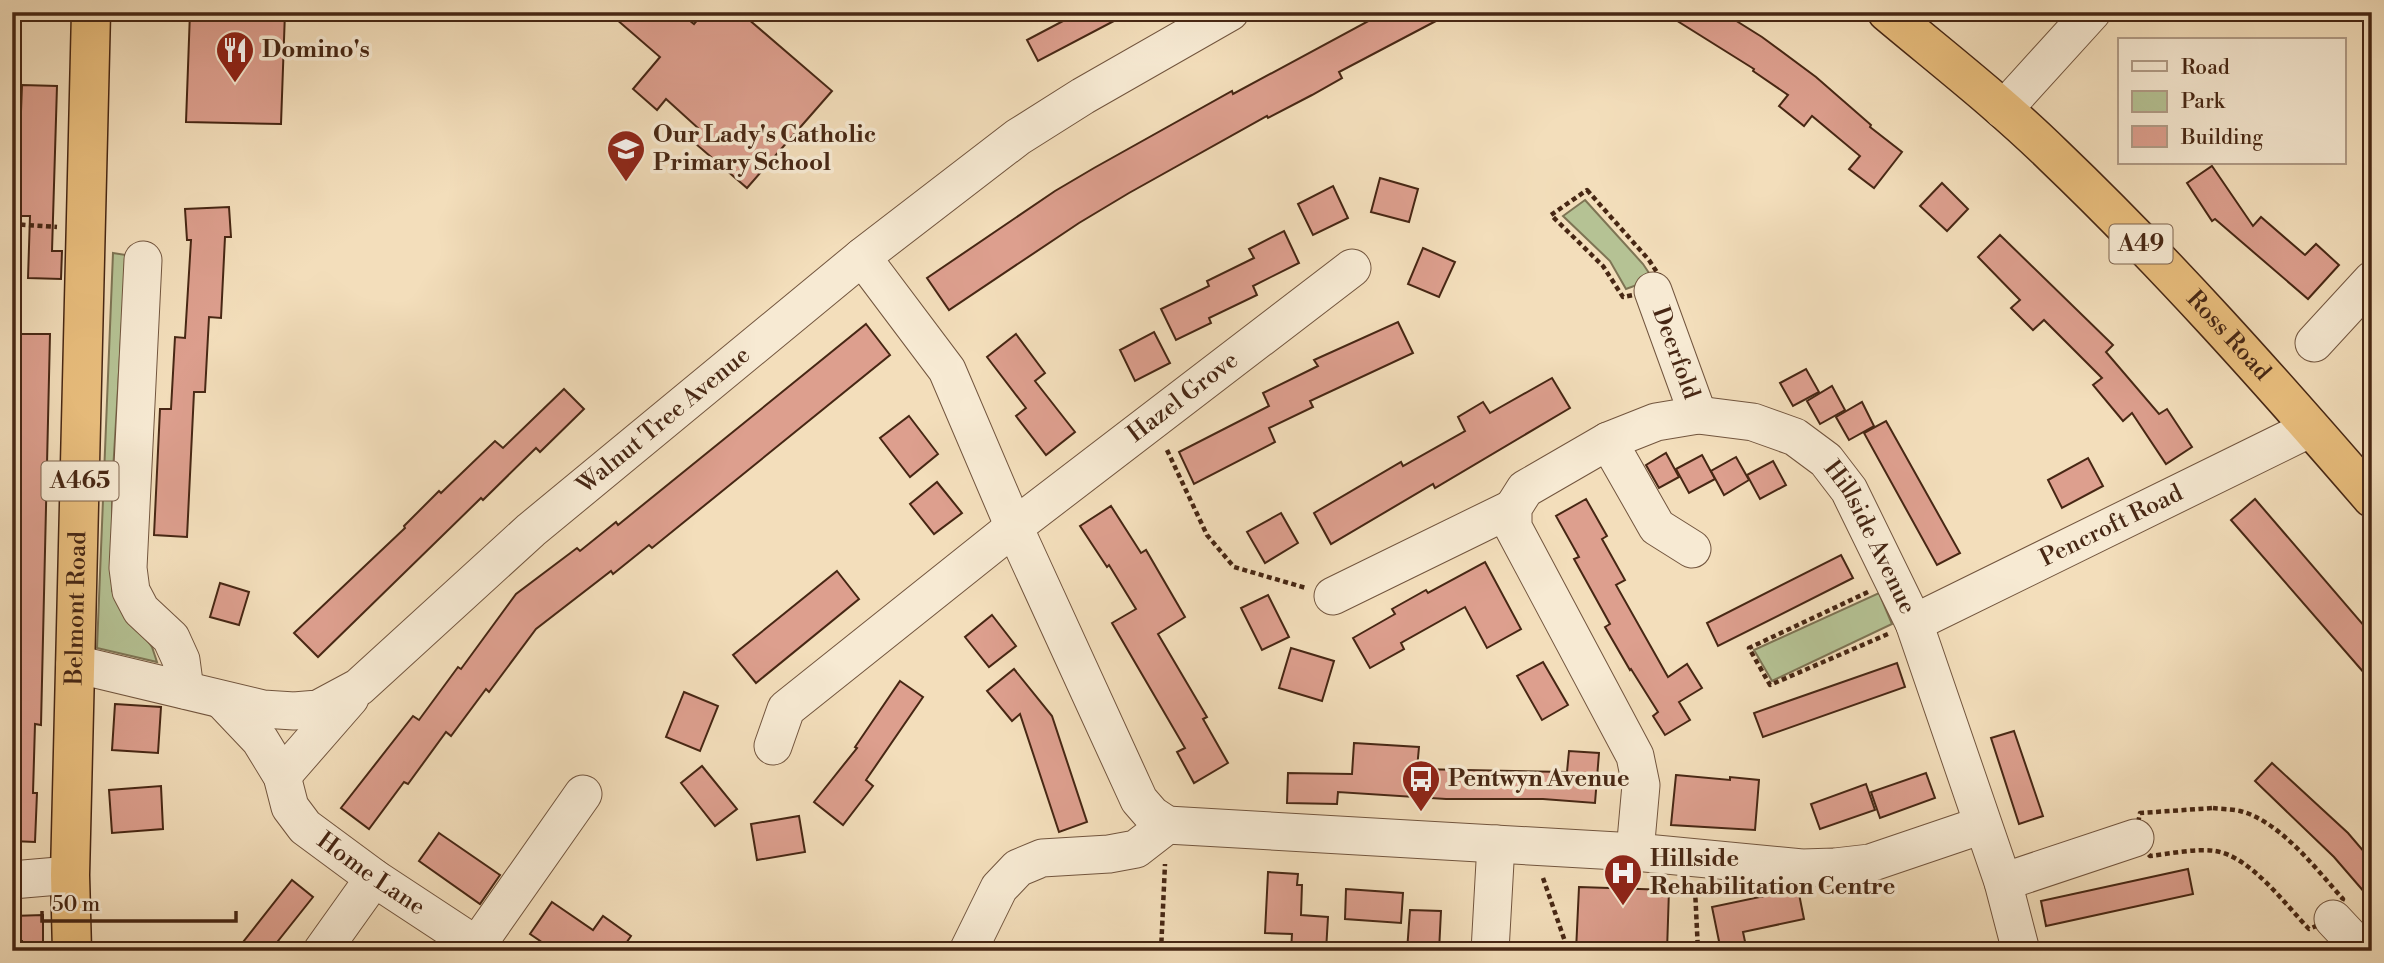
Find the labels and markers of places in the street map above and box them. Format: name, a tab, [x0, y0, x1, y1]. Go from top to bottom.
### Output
restaurant icon: Domino's	[214, 29, 256, 84]
place label: Domino's	[262, 35, 370, 65]
place label: Our Lady's Catholic Primary School	[653, 120, 876, 178]
school or university icon: Our Lady's Catholic Primary School	[605, 128, 647, 183]
bus stop icon: Pentwyn Avenue	[1400, 758, 1442, 813]
place label: Pentwyn Avenue	[1448, 764, 1630, 794]
place label: Hillside Rehabilitation Centre	[1650, 844, 1896, 902]
hospital icon: Hillside Rehabilitation Centre	[1602, 852, 1644, 907]

